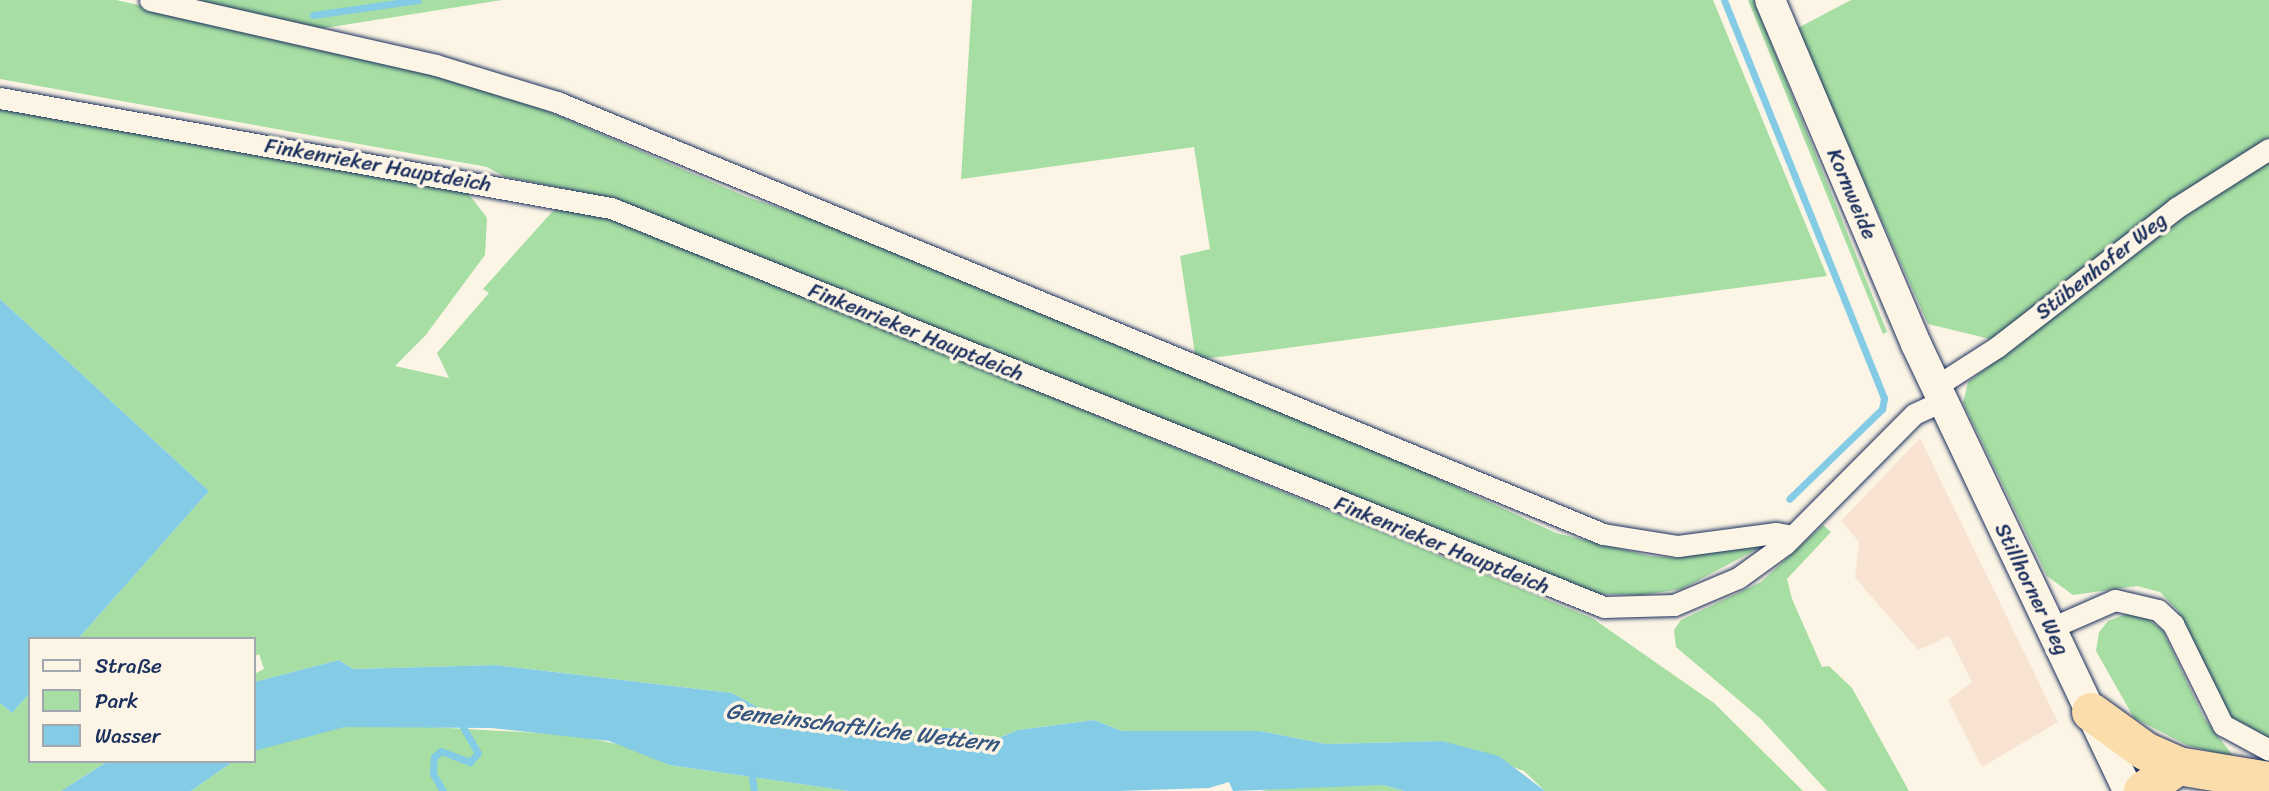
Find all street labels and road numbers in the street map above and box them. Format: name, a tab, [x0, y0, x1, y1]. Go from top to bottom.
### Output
street label: Finkenrieker Hauptdeich	[263, 133, 493, 197]
street label: Kornweide	[1822, 145, 1882, 243]
street label: Stübenhofer Weg	[2030, 207, 2172, 325]
street label: Finkenrieker Hauptdeich	[805, 278, 1027, 386]
street label: Finkenrieker Hauptdeich	[1331, 491, 1553, 599]
street label: Stillhorner Weg	[1989, 519, 2075, 659]

